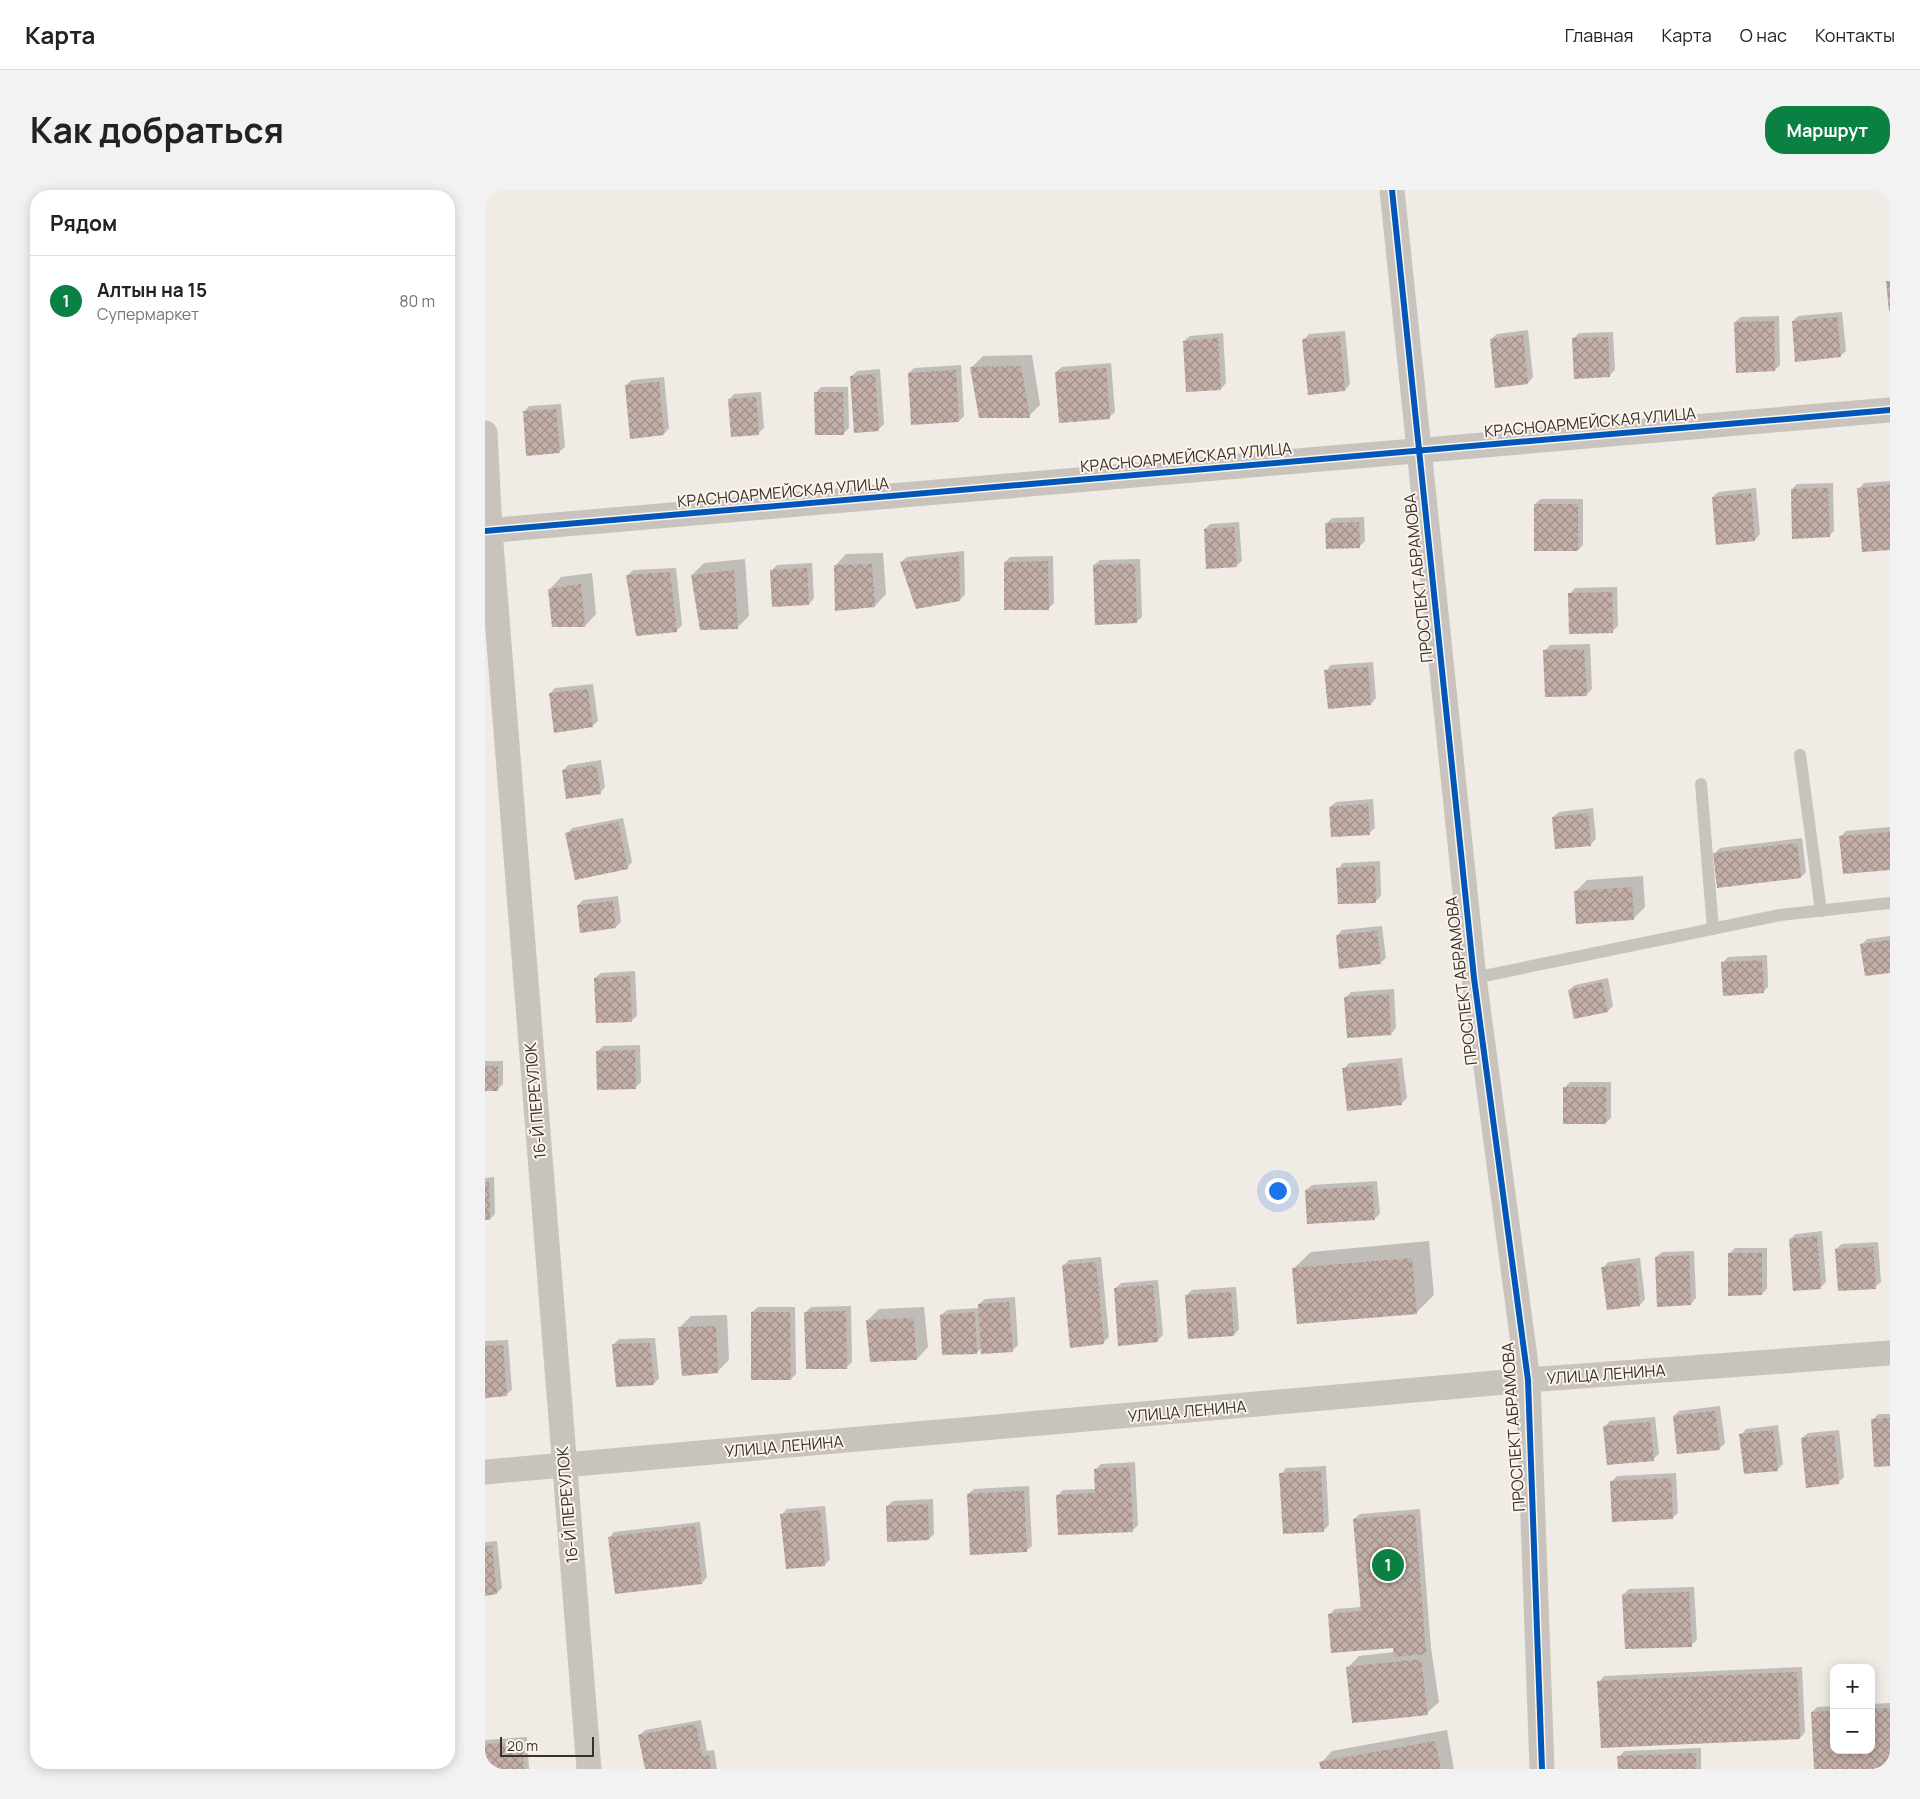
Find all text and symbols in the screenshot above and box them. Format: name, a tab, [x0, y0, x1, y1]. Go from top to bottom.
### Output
text: Карта	[25, 18, 95, 51]
text: Главная	[1565, 23, 1634, 47]
text: Карта	[1662, 23, 1712, 47]
text: О нас	[1740, 23, 1787, 47]
text: Контакты	[1815, 23, 1895, 47]
text: Как добраться	[30, 106, 284, 154]
button: Маршрут	[1765, 106, 1890, 154]
text: Рядом	[50, 209, 117, 237]
text: Алтын на 15	[97, 277, 207, 303]
text: 1	[62, 290, 70, 312]
text: 80 m	[399, 290, 435, 312]
text: Супермаркет	[97, 303, 199, 325]
street label: КРАСНОАРМЕЙСКАЯ УЛИЦА	[1483, 402, 1697, 442]
street label: КРАСНОАРМЕЙСКАЯ УЛИЦА	[1079, 437, 1293, 477]
street label: КРАСНОАРМЕЙСКАЯ УЛИЦА	[676, 472, 890, 512]
street label: ПРОСПЕКТ АБРАМОВА	[1398, 492, 1438, 664]
street label: ПРОСПЕКТ АБРАМОВА	[1440, 895, 1482, 1067]
street label: 16-Й ПЕРЕУЛОК	[519, 1041, 551, 1160]
your location	[1265, 1178, 1291, 1204]
street label: ПРОСПЕКТ АБРАМОВА	[1496, 1341, 1530, 1513]
street label: УЛИЦА ЛЕНИНА	[1546, 1359, 1666, 1389]
street label: УЛИЦА ЛЕНИНА	[1127, 1395, 1247, 1427]
street label: УЛИЦА ЛЕНИНА	[724, 1430, 844, 1462]
street label: 16-Й ПЕРЕУЛОК	[551, 1445, 583, 1564]
pin: 1	[1372, 1546, 1404, 1584]
map controls	[1830, 1664, 1875, 1754]
button: +	[1830, 1664, 1875, 1709]
button: −	[1830, 1709, 1875, 1754]
scale bar	[500, 1734, 594, 1757]
text: 20 m	[507, 1736, 538, 1755]

